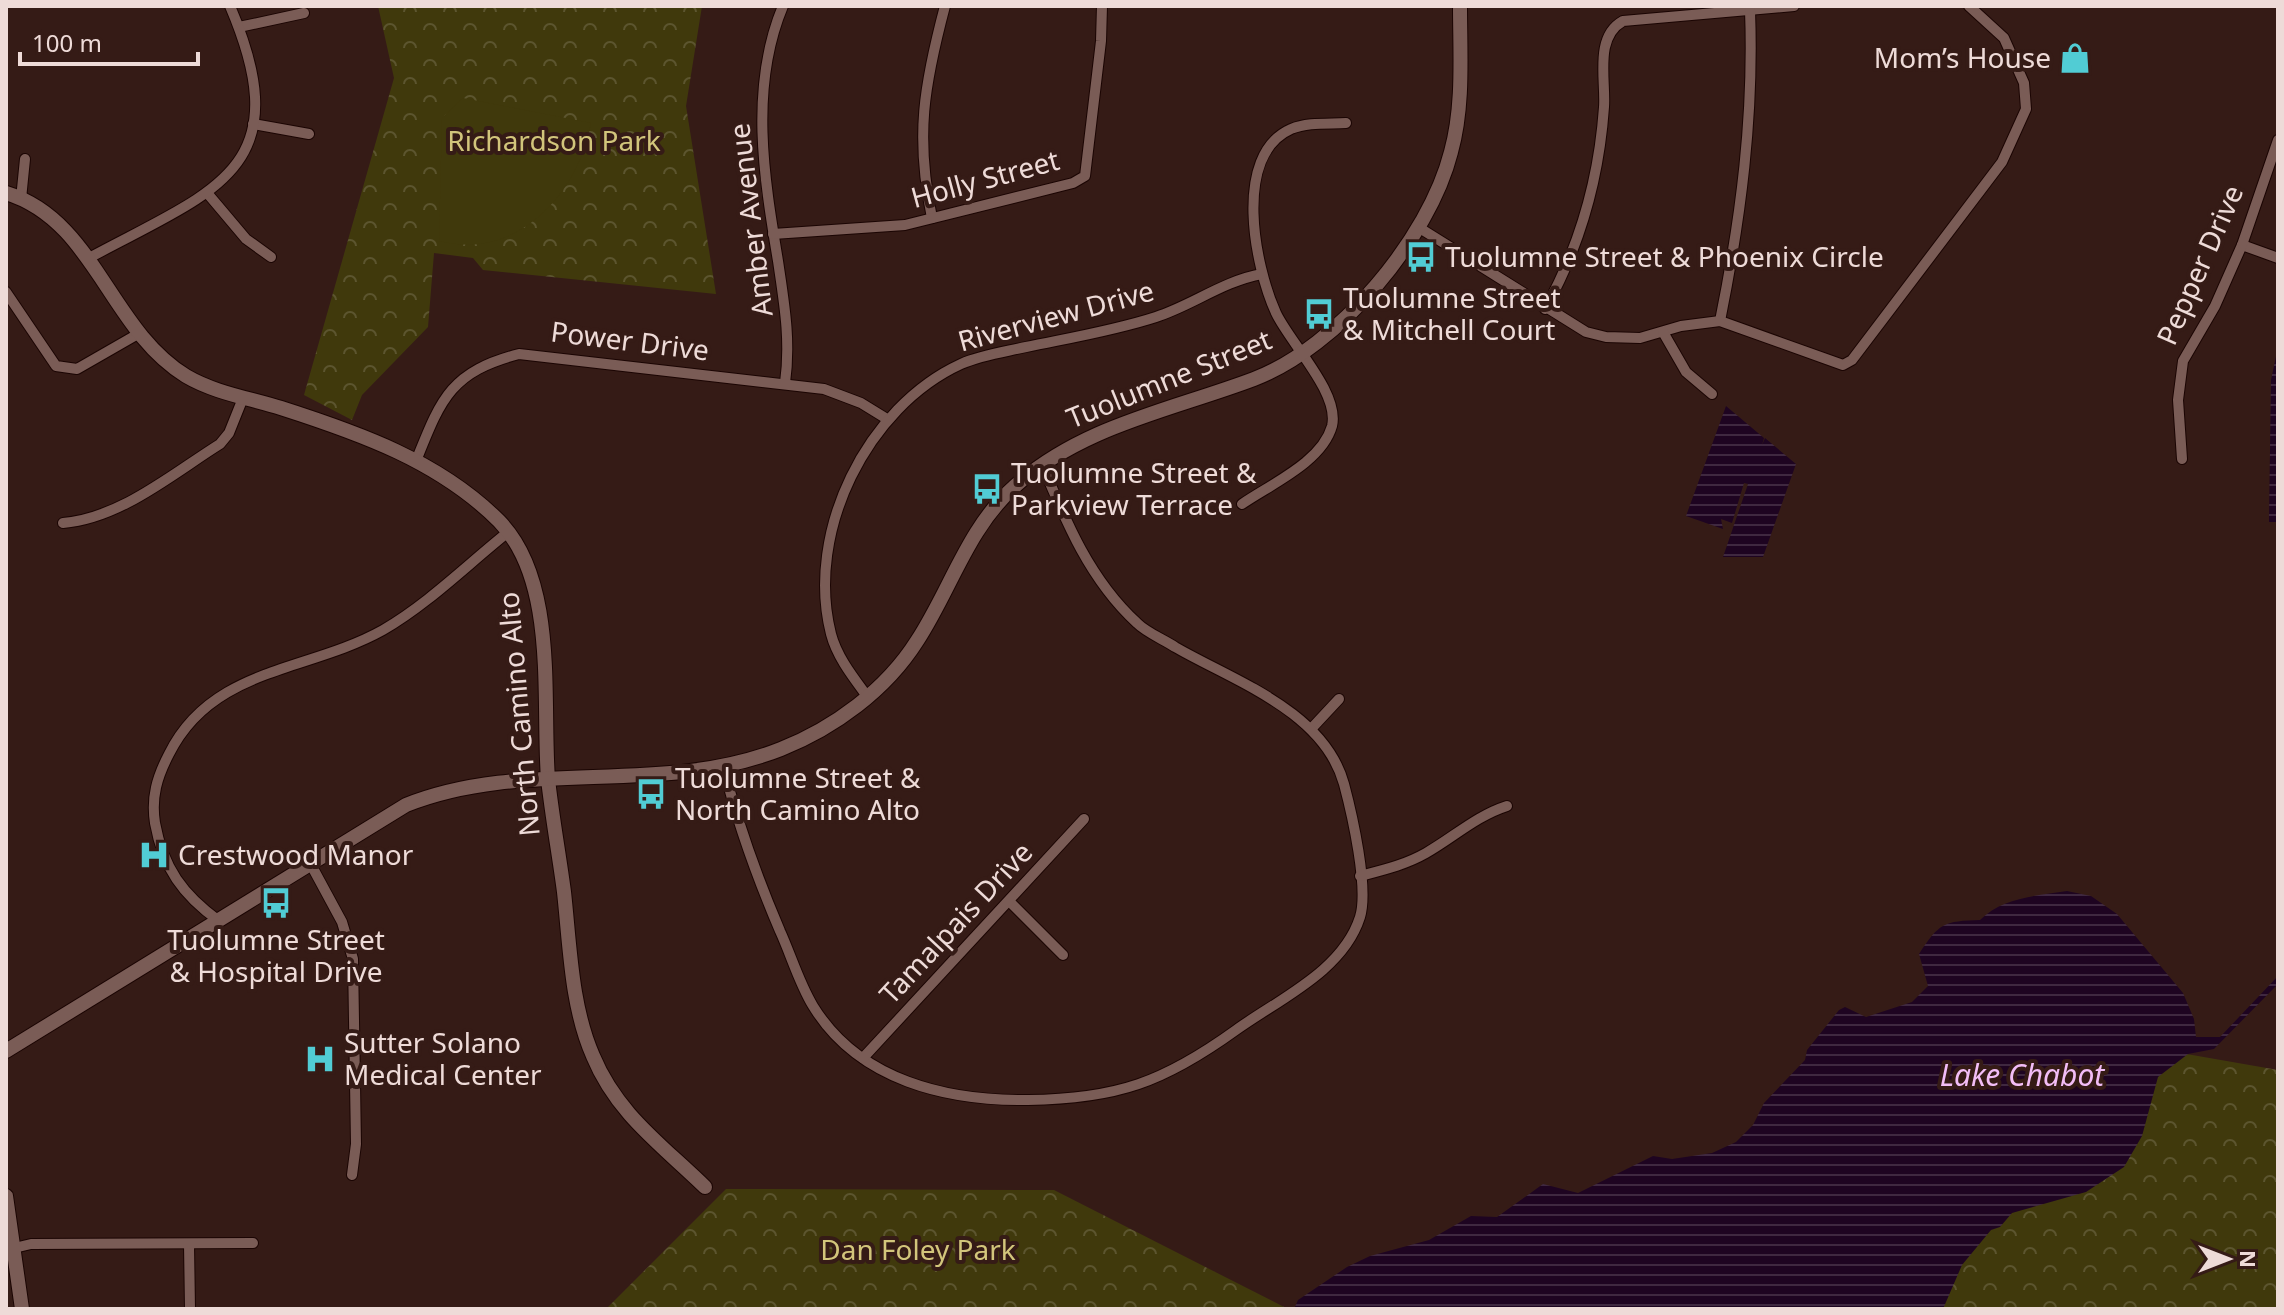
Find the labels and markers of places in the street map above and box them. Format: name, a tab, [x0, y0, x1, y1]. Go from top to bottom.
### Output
place label: Mom’s House	[1874, 38, 2051, 76]
shop icon: Mom’s House	[2058, 41, 2092, 75]
place label: Tuolumne Street & Phoenix Circle	[1445, 237, 1884, 275]
bus stop icon: Tuolumne Street & Phoenix Circle	[1404, 240, 1438, 274]
place label: Tuolumne Street & Mitchell Court	[1343, 278, 1561, 348]
bus stop icon: Tuolumne Street & Mitchell Court	[1302, 297, 1336, 331]
place label: Tuolumne Street & Parkview Terrace	[1011, 453, 1257, 523]
bus stop icon: Tuolumne Street & Parkview Terrace	[970, 472, 1004, 506]
place label: Tuolumne Street & North Camino Alto	[675, 758, 921, 828]
bus stop icon: Tuolumne Street & North Camino Alto	[634, 777, 668, 811]
place label: Crestwood Manor	[178, 835, 414, 873]
hospital icon: Crestwood Manor	[137, 838, 171, 872]
bus stop icon: Tuolumne Street & Hospital Drive	[259, 886, 293, 920]
place label: Tuolumne Street & Hospital Drive	[167, 920, 385, 990]
place label: Sutter Solano Medical Center	[344, 1023, 542, 1093]
hospital icon: Sutter Solano Medical Center	[303, 1042, 337, 1076]

